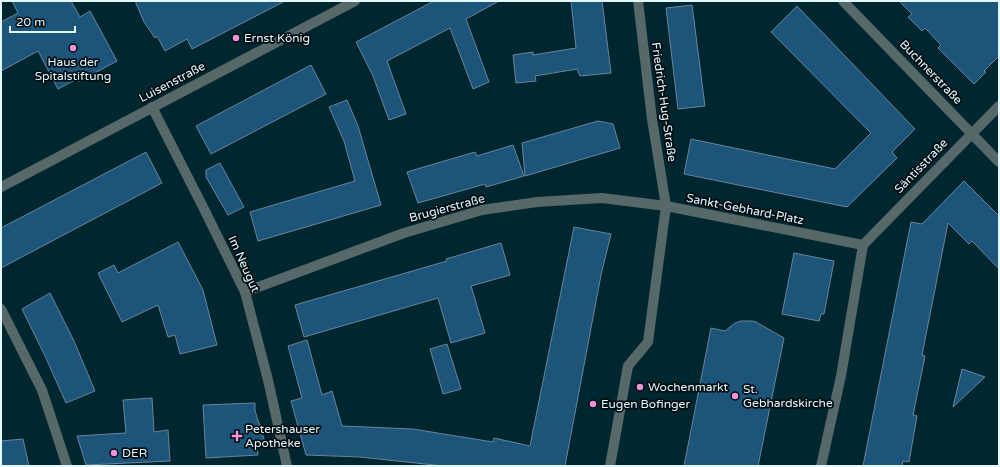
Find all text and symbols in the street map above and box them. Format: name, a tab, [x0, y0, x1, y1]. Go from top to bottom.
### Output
scale bar	[10, 8, 75, 34]
text: 20 m	[16, 15, 45, 29]
place label: Ernst König	[244, 31, 310, 45]
marker: Ernst König	[231, 33, 241, 43]
street label: Buchnerstraße	[897, 37, 965, 107]
street label: Friedrich-Hug-Straße	[649, 41, 679, 163]
marker: Haus der Spitalstiftung	[68, 43, 78, 53]
place label: Haus der Spitalstiftung	[35, 55, 111, 83]
street label: Luisenstraße	[137, 59, 208, 105]
street label: Säntisstraße	[892, 136, 951, 196]
street label: Brugierstraße	[408, 191, 487, 225]
street label: Sankt-Gebhard-Platz	[685, 191, 805, 227]
street label: Im Neugut	[225, 234, 263, 295]
place label: Wochenmarkt	[648, 380, 729, 394]
marker: Wochenmarkt	[635, 382, 645, 392]
place label: St. Gebhardskirche	[743, 382, 833, 410]
marker: St. Gebhardskirche	[730, 391, 740, 401]
place label: Eugen Bofinger	[601, 397, 690, 411]
marker: Eugen Bofinger	[588, 399, 598, 409]
place label: Petershauser Apotheke	[245, 422, 320, 450]
marker: Petershauser Apotheke	[232, 431, 242, 441]
place label: DER	[122, 446, 147, 460]
marker: DER	[109, 448, 119, 458]

